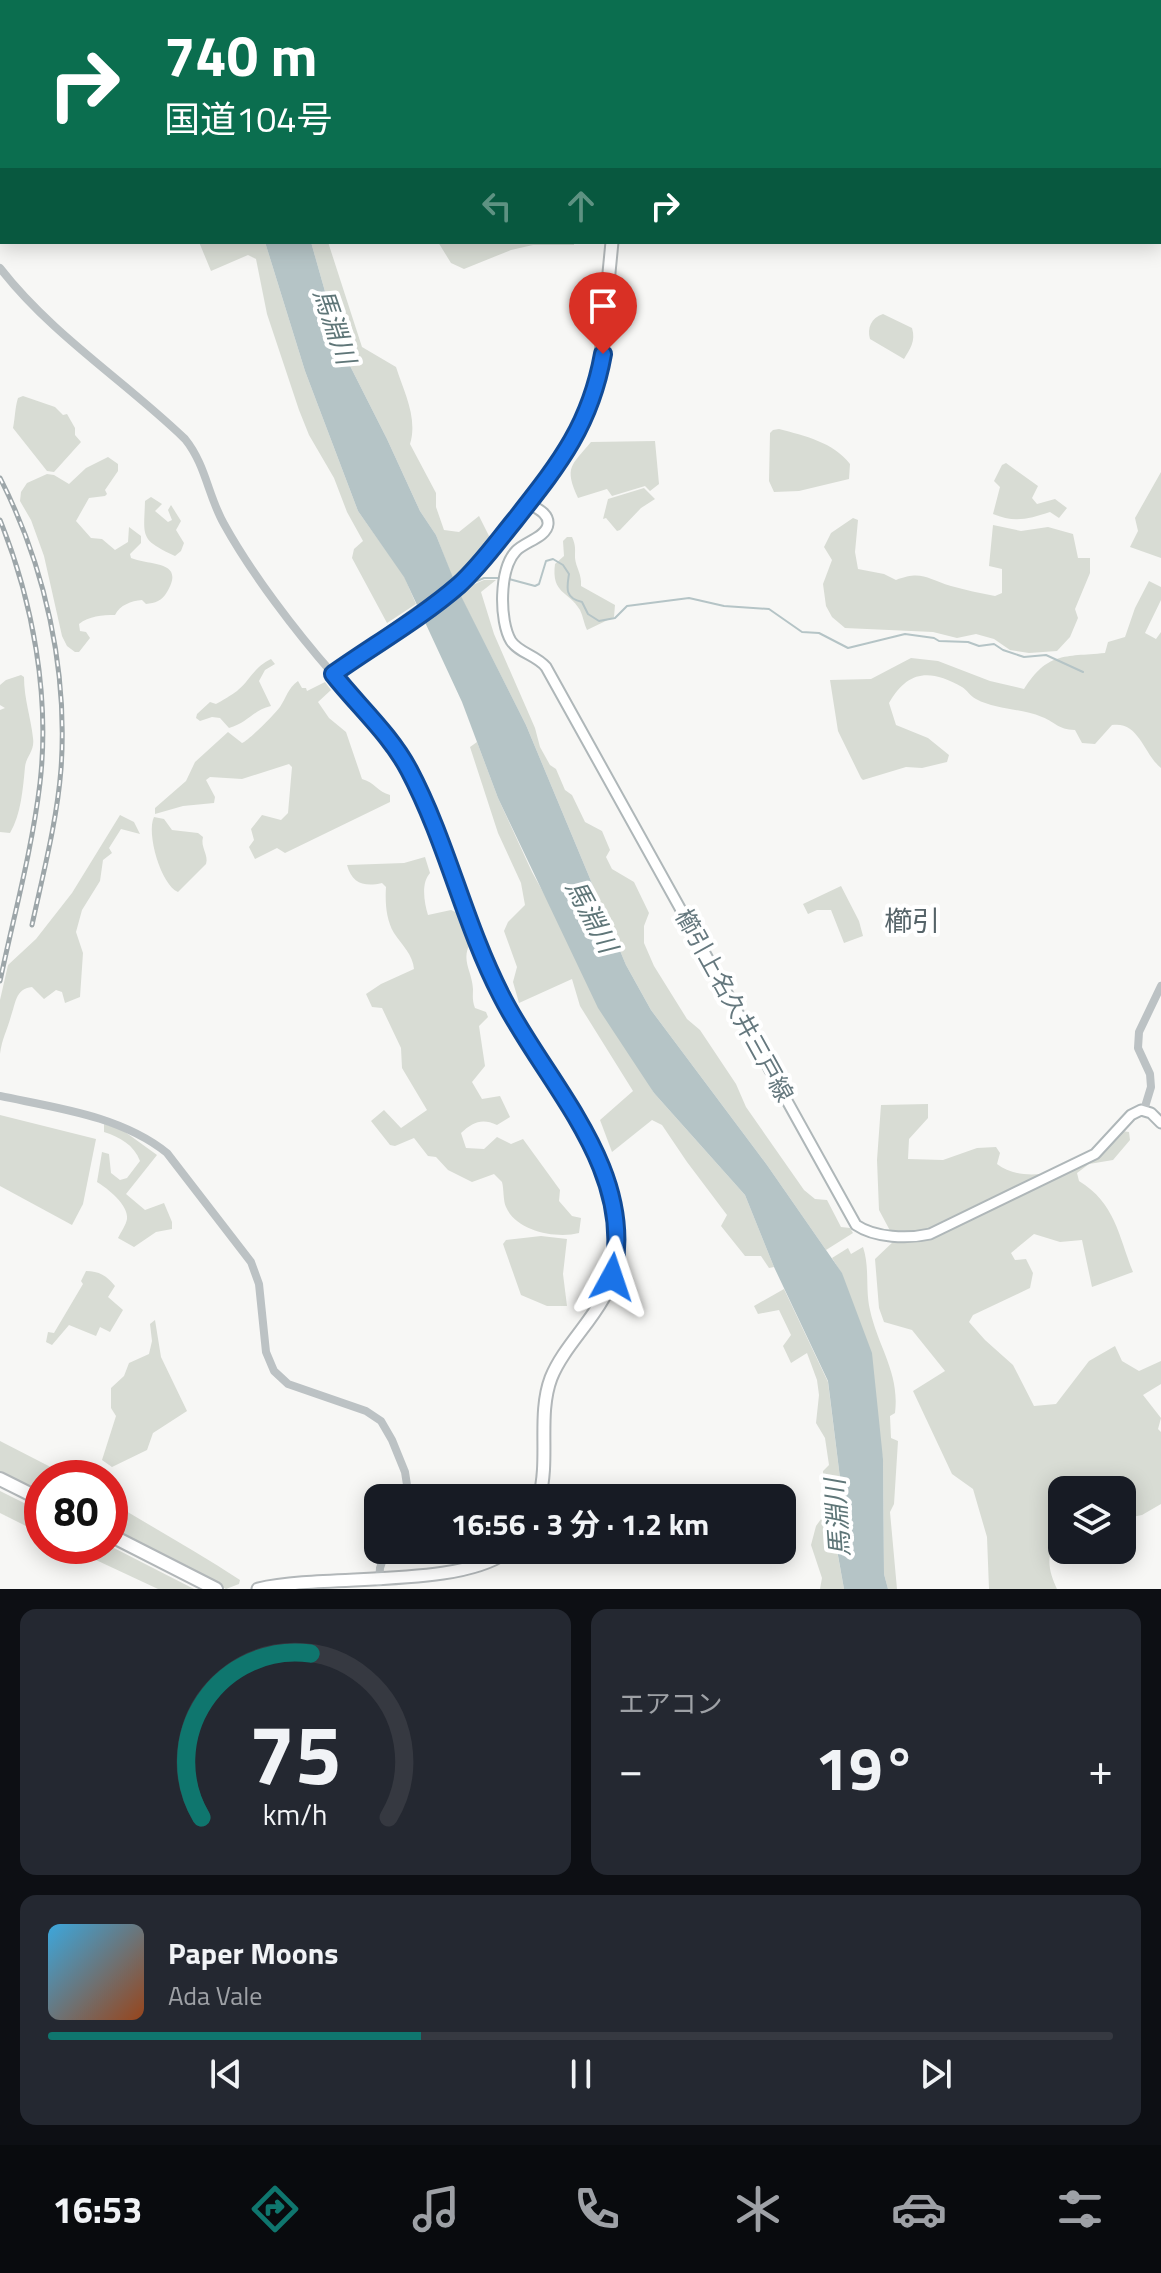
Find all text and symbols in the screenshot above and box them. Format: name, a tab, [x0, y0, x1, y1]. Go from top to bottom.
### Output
text: 740 m	[164, 13, 317, 98]
icon: right	[32, 32, 136, 136]
text: 国道104号	[164, 91, 332, 146]
icon: left	[475, 184, 519, 228]
icon: ahead	[559, 184, 603, 228]
icon: right	[643, 184, 687, 228]
pin	[569, 272, 637, 354]
water label: 馬淵川	[304, 283, 367, 372]
icon: arrive	[581, 284, 625, 328]
water label: 馬淵川	[556, 872, 629, 962]
district label: 櫛引	[884, 899, 940, 942]
street label: 櫛引上名久井三戸線	[667, 902, 803, 1108]
position arrow	[570, 1235, 654, 1319]
speed limit sign: 80	[24, 1460, 128, 1564]
water label: 馬淵川	[815, 1475, 859, 1558]
map controls	[1048, 1476, 1136, 1564]
button: layers	[1048, 1476, 1136, 1564]
text: 16:56 · 3 分 · 1.2 km	[451, 1501, 709, 1547]
text: エアコン	[619, 1684, 723, 1723]
text: 75	[249, 1690, 342, 1816]
text: 19°	[815, 1722, 916, 1813]
text: −	[619, 1735, 643, 1802]
text: +	[1088, 1735, 1113, 1802]
text: km/h	[263, 1793, 328, 1836]
text: Paper Moons	[168, 1930, 338, 1976]
text: Ada Vale	[168, 1976, 262, 2015]
icon: previous	[204, 2052, 248, 2096]
icon: pause	[559, 2052, 603, 2096]
icon: next	[914, 2052, 958, 2096]
icon: directions	[247, 2181, 303, 2237]
icon: music	[408, 2181, 464, 2237]
icon: phone	[569, 2181, 625, 2237]
icon: climate	[730, 2181, 786, 2237]
icon: car	[891, 2181, 947, 2237]
icon: filters	[1052, 2181, 1108, 2237]
text: 16:53	[53, 2182, 142, 2237]

